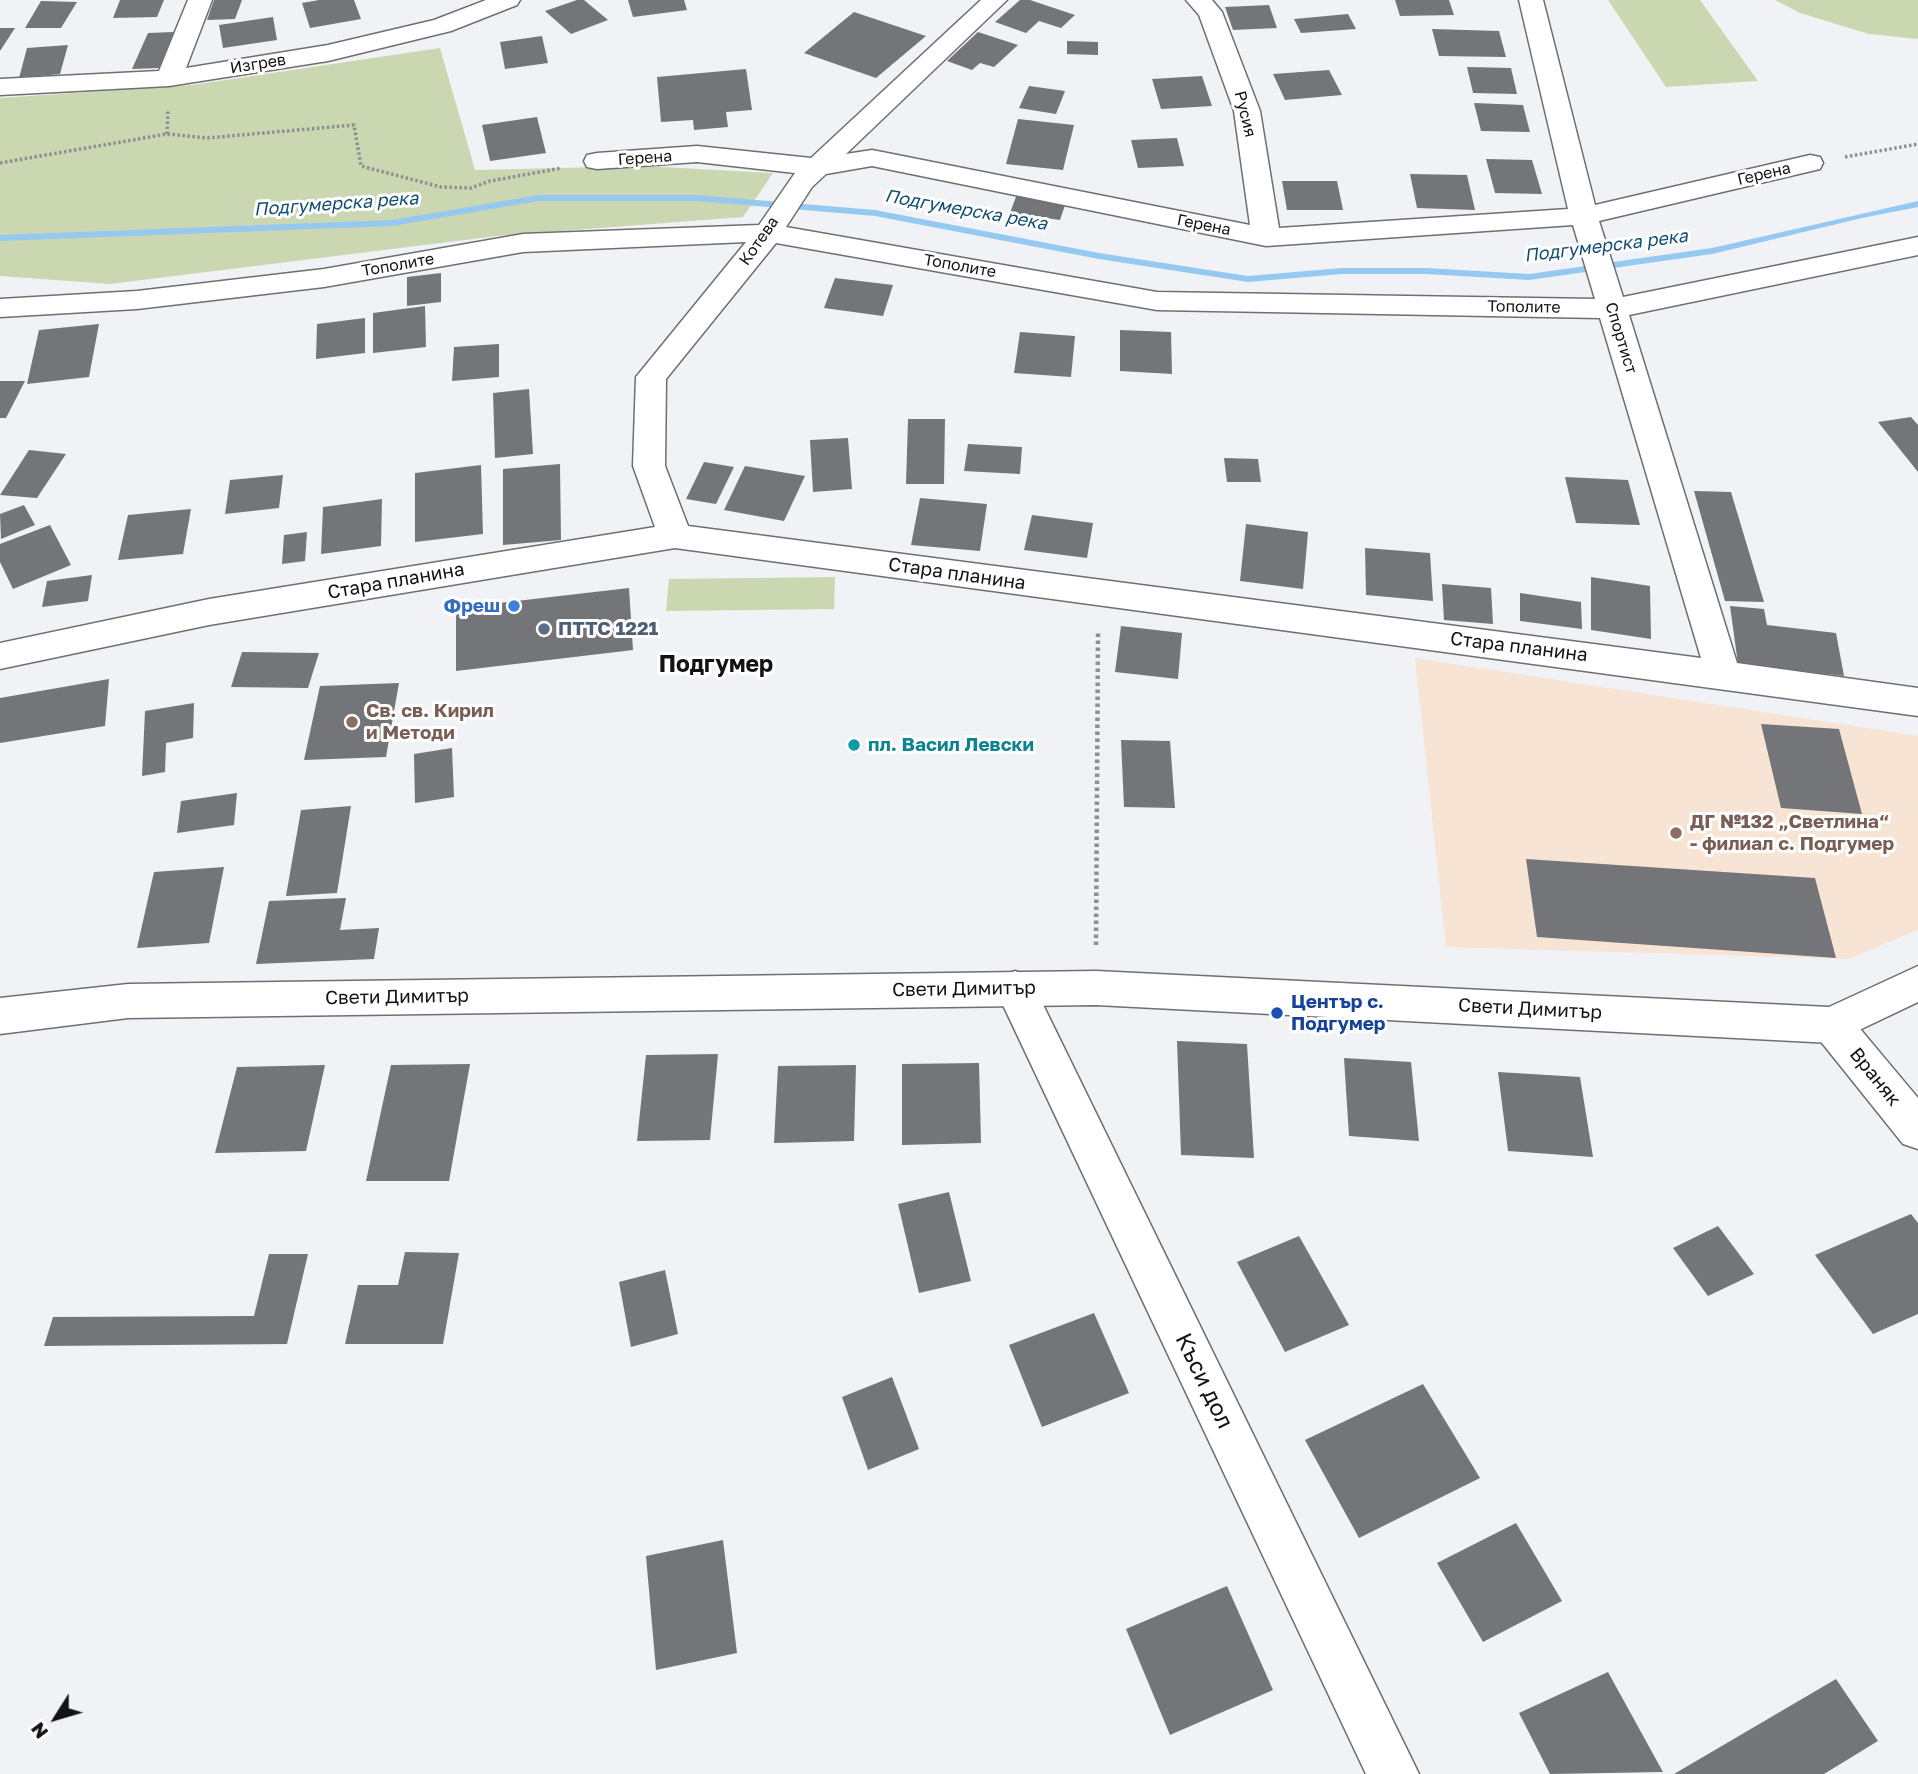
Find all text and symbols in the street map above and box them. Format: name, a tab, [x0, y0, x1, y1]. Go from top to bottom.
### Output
street label: Изгрев	[229, 50, 287, 78]
street label: Русия	[1230, 89, 1260, 139]
street label: Герена	[617, 147, 673, 169]
street label: Герена	[1735, 159, 1793, 189]
water label: Подгумерска река	[883, 185, 1049, 235]
water label: Подгумерска река	[253, 187, 419, 221]
street label: Герена	[1175, 210, 1233, 240]
street label: Котева	[735, 213, 783, 269]
water label: Подгумерска река	[1523, 225, 1689, 267]
street label: Тополите	[360, 249, 436, 281]
street label: Тополите	[922, 250, 998, 282]
street label: Тополите	[1487, 297, 1561, 317]
street label: Спортист	[1601, 300, 1641, 376]
street label: Стара планина	[887, 553, 1027, 595]
street label: Стара планина	[326, 558, 466, 604]
place label: Фреш	[443, 595, 500, 617]
marker: Фреш	[506, 598, 522, 614]
place label: ПТТС 1221	[558, 618, 658, 640]
marker: ПТТС 1221	[536, 621, 552, 637]
street label: Стара планина	[1449, 627, 1589, 667]
district label: Подгумер	[659, 651, 773, 679]
place label: Св. св. Кирил и Методи	[366, 700, 494, 744]
marker: Св. св. Кирил и Методи	[344, 714, 360, 730]
place label: пл. Васил Левски	[868, 734, 1034, 756]
marker: пл. Васил Левски	[846, 737, 862, 753]
place label: ДГ №132 „Светлина“ - филиал с. Подгумер	[1690, 811, 1894, 855]
marker: ДГ №132 „Светлина“ - филиал с. Подгумер	[1668, 825, 1684, 841]
street label: Свети Димитър	[892, 976, 1036, 1002]
street label: Свети Димитър	[325, 984, 469, 1010]
place label: Център с. Подгумер	[1291, 991, 1386, 1035]
street label: Свети Димитър	[1458, 994, 1602, 1024]
marker: Център с. Подгумер	[1269, 1005, 1285, 1021]
street label: Враняк	[1845, 1043, 1905, 1111]
street label: Къси дол	[1169, 1329, 1239, 1433]
north arrow	[21, 1683, 91, 1753]
text: N	[25, 1718, 52, 1744]

